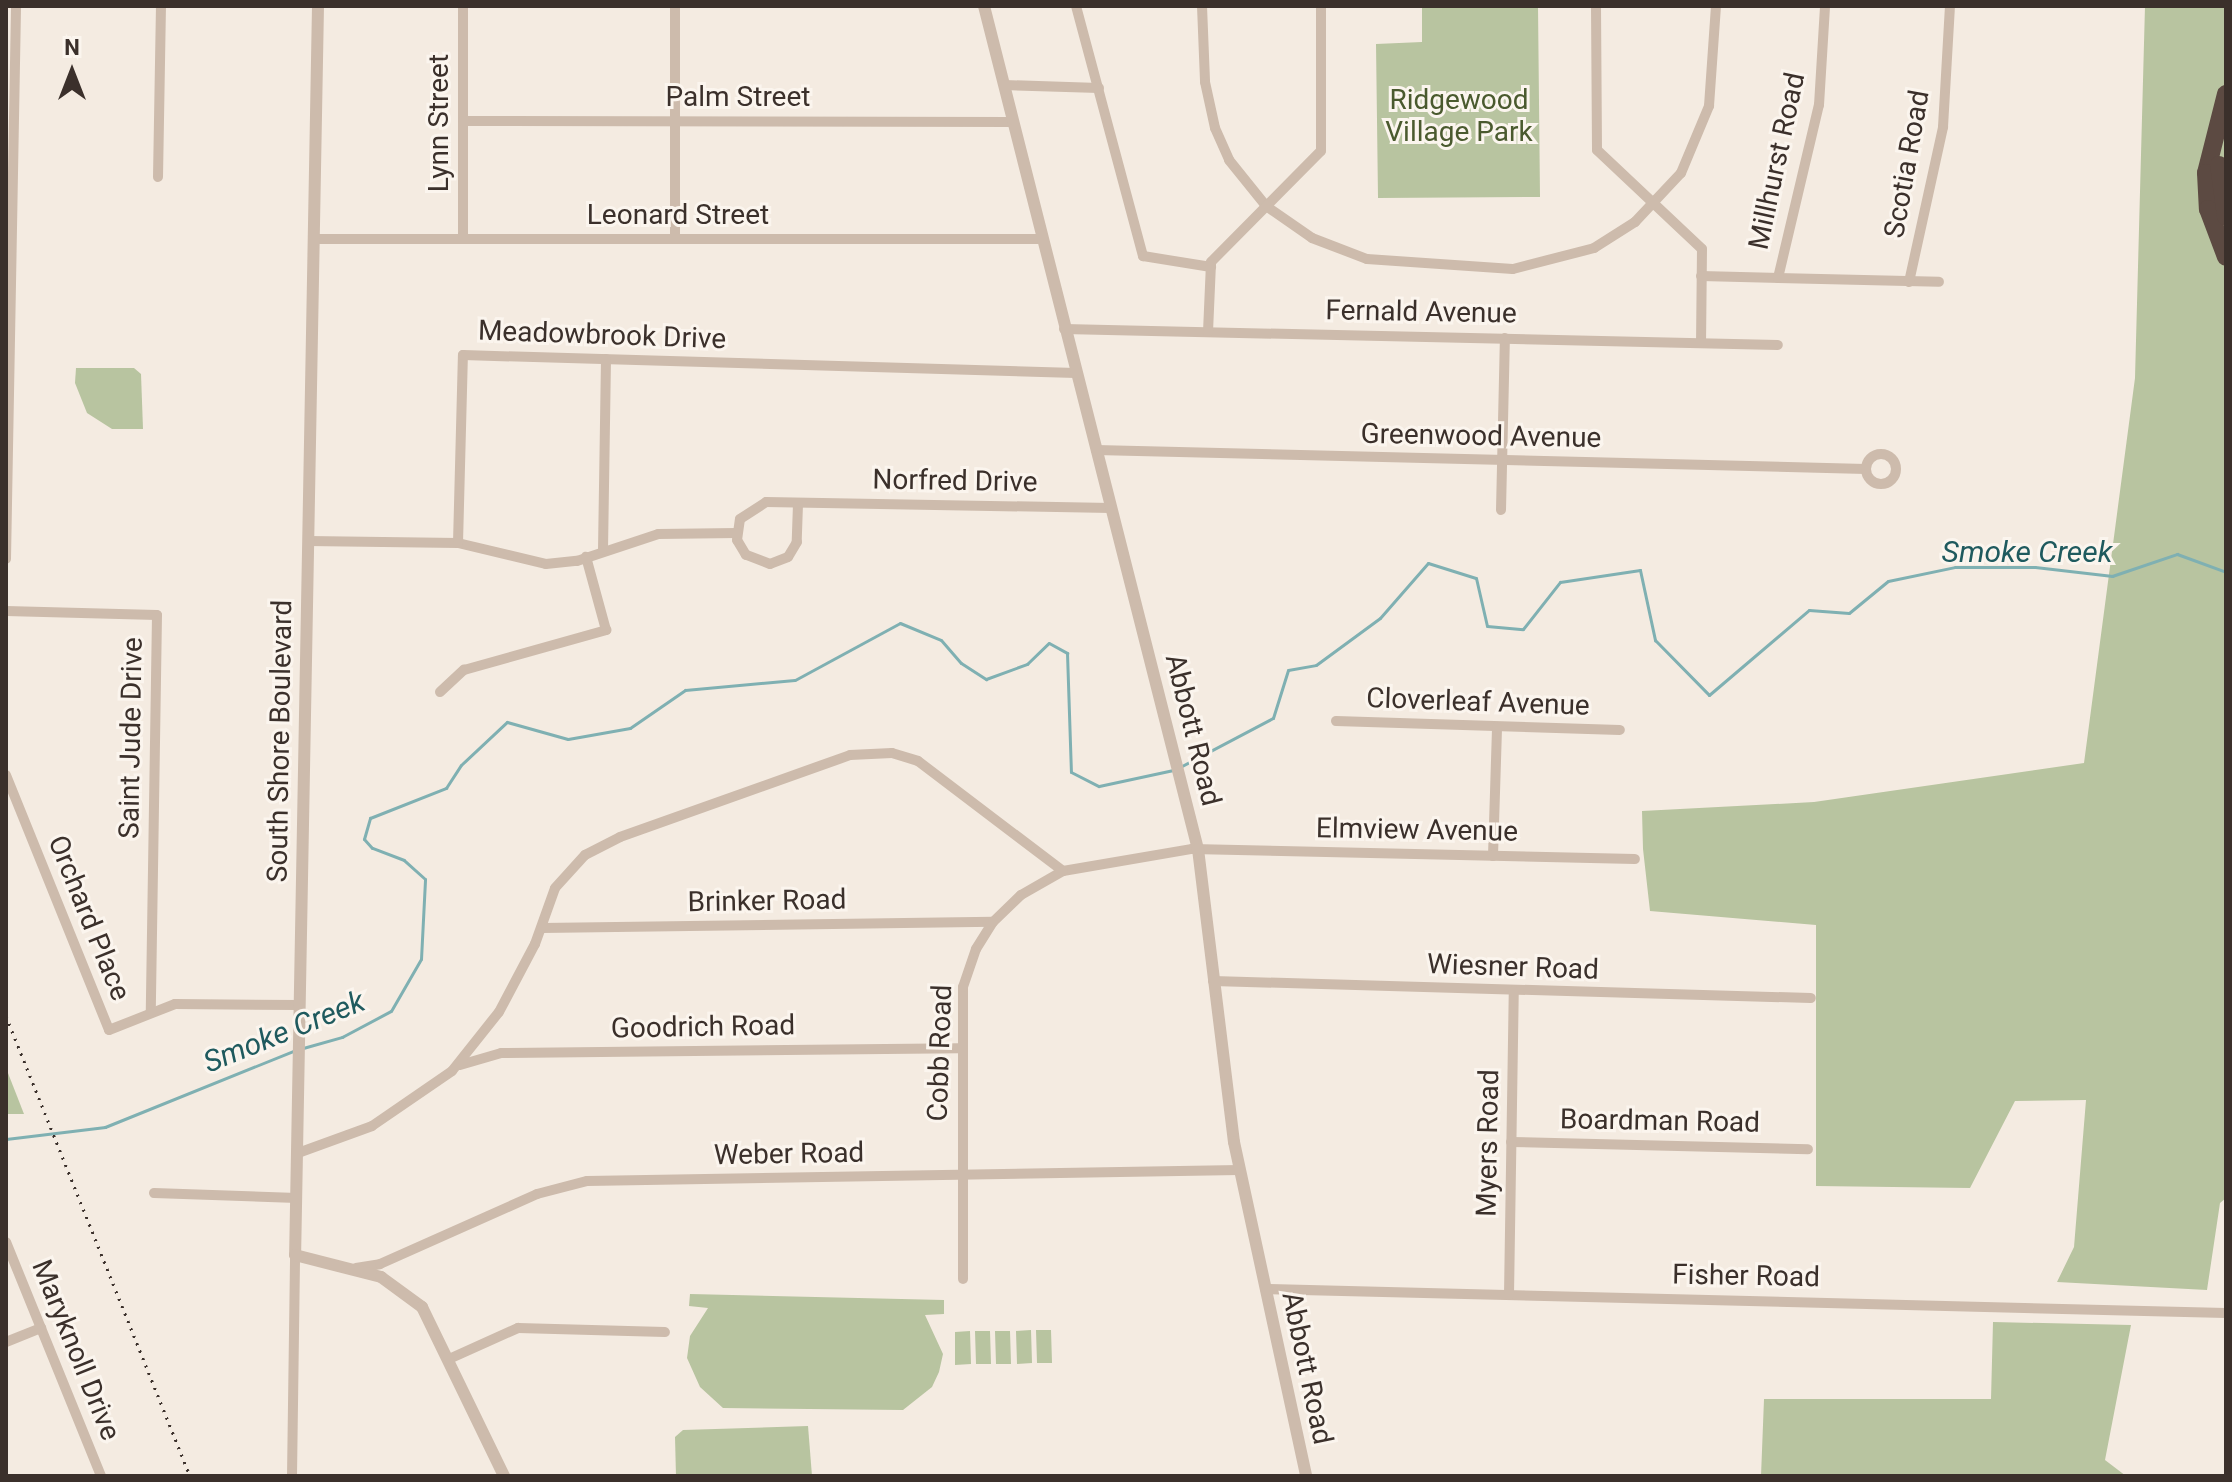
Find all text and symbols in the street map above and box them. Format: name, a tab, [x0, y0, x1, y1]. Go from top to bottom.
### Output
north arrow	[32, 32, 112, 112]
text: N	[64, 35, 80, 60]
street label: Lynn Street	[422, 54, 456, 192]
street label: Millhurst Road	[1742, 69, 1812, 253]
street label: Palm Street	[666, 80, 810, 114]
park label: Ridgewood Village Park	[1385, 83, 1533, 149]
street label: Scotia Road	[1877, 87, 1937, 241]
street label: Leonard Street	[587, 198, 769, 232]
street label: Fernald Avenue	[1325, 294, 1517, 330]
street label: Meadowbrook Drive	[477, 314, 727, 356]
street label: Greenwood Avenue	[1360, 417, 1602, 455]
street label: Norfred Drive	[872, 463, 1038, 499]
water label: Smoke Creek	[1942, 534, 2112, 570]
street label: South Shore Boulevard	[261, 599, 299, 883]
street label: Saint Jude Drive	[112, 637, 150, 839]
street label: Abbott Road	[1158, 651, 1228, 809]
street label: Cloverleaf Avenue	[1366, 681, 1590, 723]
street label: Elmview Avenue	[1316, 811, 1518, 849]
street label: Orchard Place	[41, 831, 137, 1005]
street label: Brinker Road	[687, 883, 847, 919]
street label: Wiesner Road	[1426, 947, 1600, 987]
water label: Smoke Creek	[198, 983, 370, 1081]
street label: Cobb Road	[921, 984, 959, 1122]
street label: Goodrich Road	[611, 1009, 795, 1045]
street label: Myers Road	[1470, 1069, 1506, 1217]
street label: Boardman Road	[1560, 1102, 1760, 1140]
street label: Weber Road	[713, 1136, 865, 1172]
street label: Maryknoll Drive	[25, 1255, 127, 1445]
street label: Fisher Road	[1672, 1258, 1820, 1294]
street label: Abbott Road	[1274, 1289, 1340, 1447]

